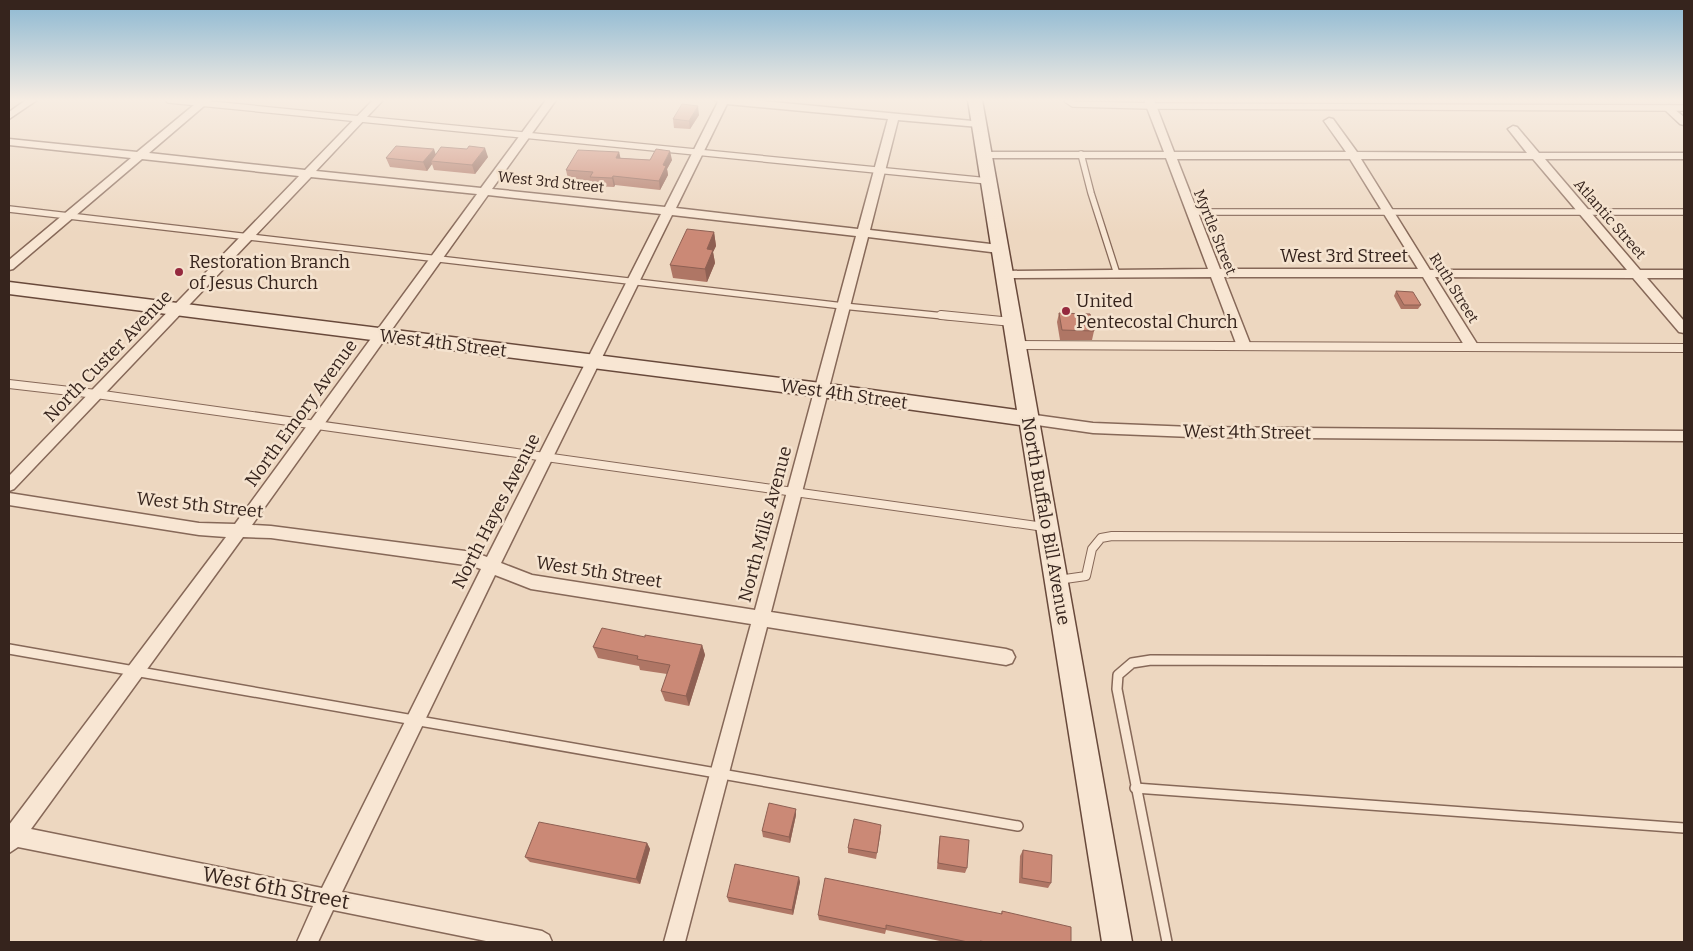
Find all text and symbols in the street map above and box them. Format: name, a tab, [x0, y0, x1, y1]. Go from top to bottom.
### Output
street label: West 3rd Street	[497, 167, 606, 197]
street label: Atlantic Street	[1570, 175, 1650, 263]
street label: Myrtle Street	[1190, 187, 1241, 278]
street label: West 3rd Street	[1280, 245, 1409, 267]
street label: Ruth Street	[1425, 250, 1483, 327]
place label: Restoration Branch of Jesus Church	[189, 251, 350, 294]
marker: Restoration Branch of Jesus Church	[173, 266, 185, 278]
street label: North Custer Avenue	[39, 285, 177, 427]
place label: United Pentecostal Church	[1076, 290, 1238, 333]
marker: United Pentecostal Church	[1060, 305, 1072, 317]
street label: West 4th Street	[378, 324, 508, 362]
street label: North Emory Avenue	[240, 335, 362, 491]
street label: West 4th Street	[779, 374, 909, 414]
street label: North Buffalo Bill Avenue	[1017, 415, 1075, 627]
street label: West 4th Street	[1183, 420, 1312, 444]
street label: North Hayes Avenue	[447, 430, 545, 592]
street label: North Mills Avenue	[734, 444, 796, 604]
street label: West 5th Street	[136, 487, 265, 523]
street label: West 5th Street	[534, 551, 664, 593]
street label: West 6th Street	[200, 861, 352, 915]

